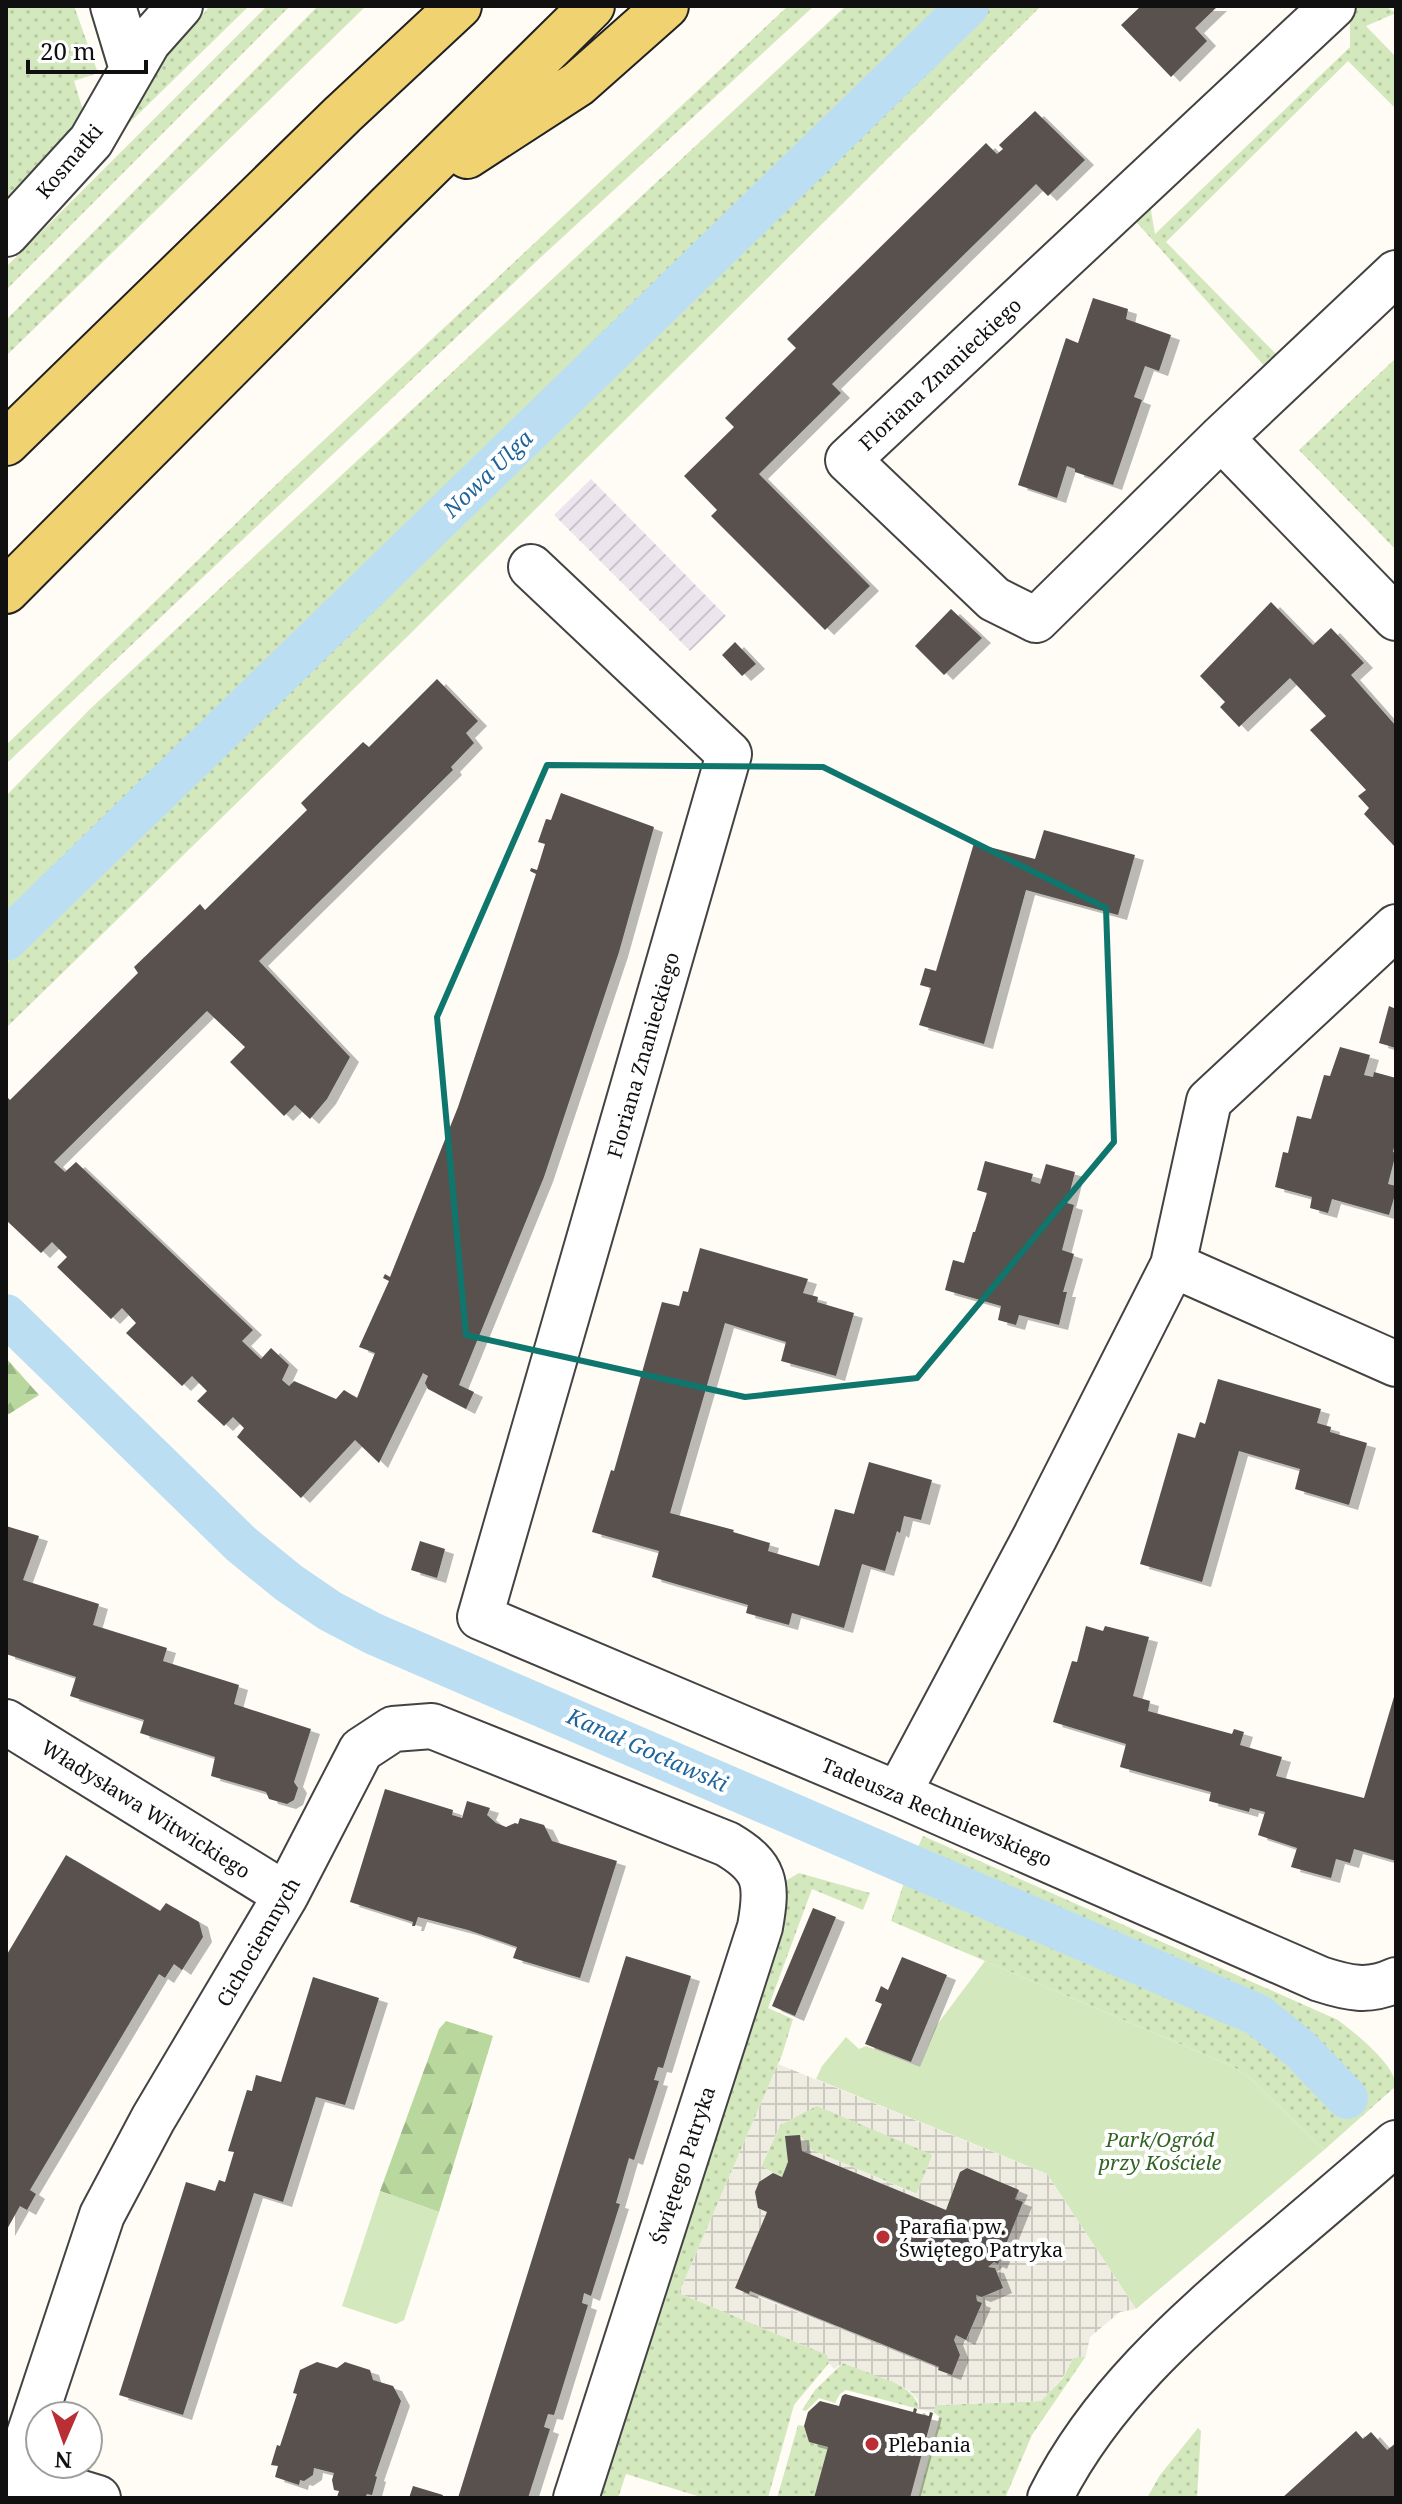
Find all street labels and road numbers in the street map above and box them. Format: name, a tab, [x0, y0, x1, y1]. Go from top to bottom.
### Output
street label: Kosmatki	[30, 118, 108, 204]
street label: Floriana Znanieckiego	[853, 292, 1027, 456]
street label: Floriana Znanieckiego	[601, 949, 685, 1161]
street label: Władysława Witwickiego	[36, 1734, 256, 1884]
street label: Tadeusza Rechniewskiego	[818, 1751, 1056, 1873]
street label: Cichociemnych	[210, 1872, 306, 2012]
street label: Świętego Patryka	[645, 2083, 721, 2247]

